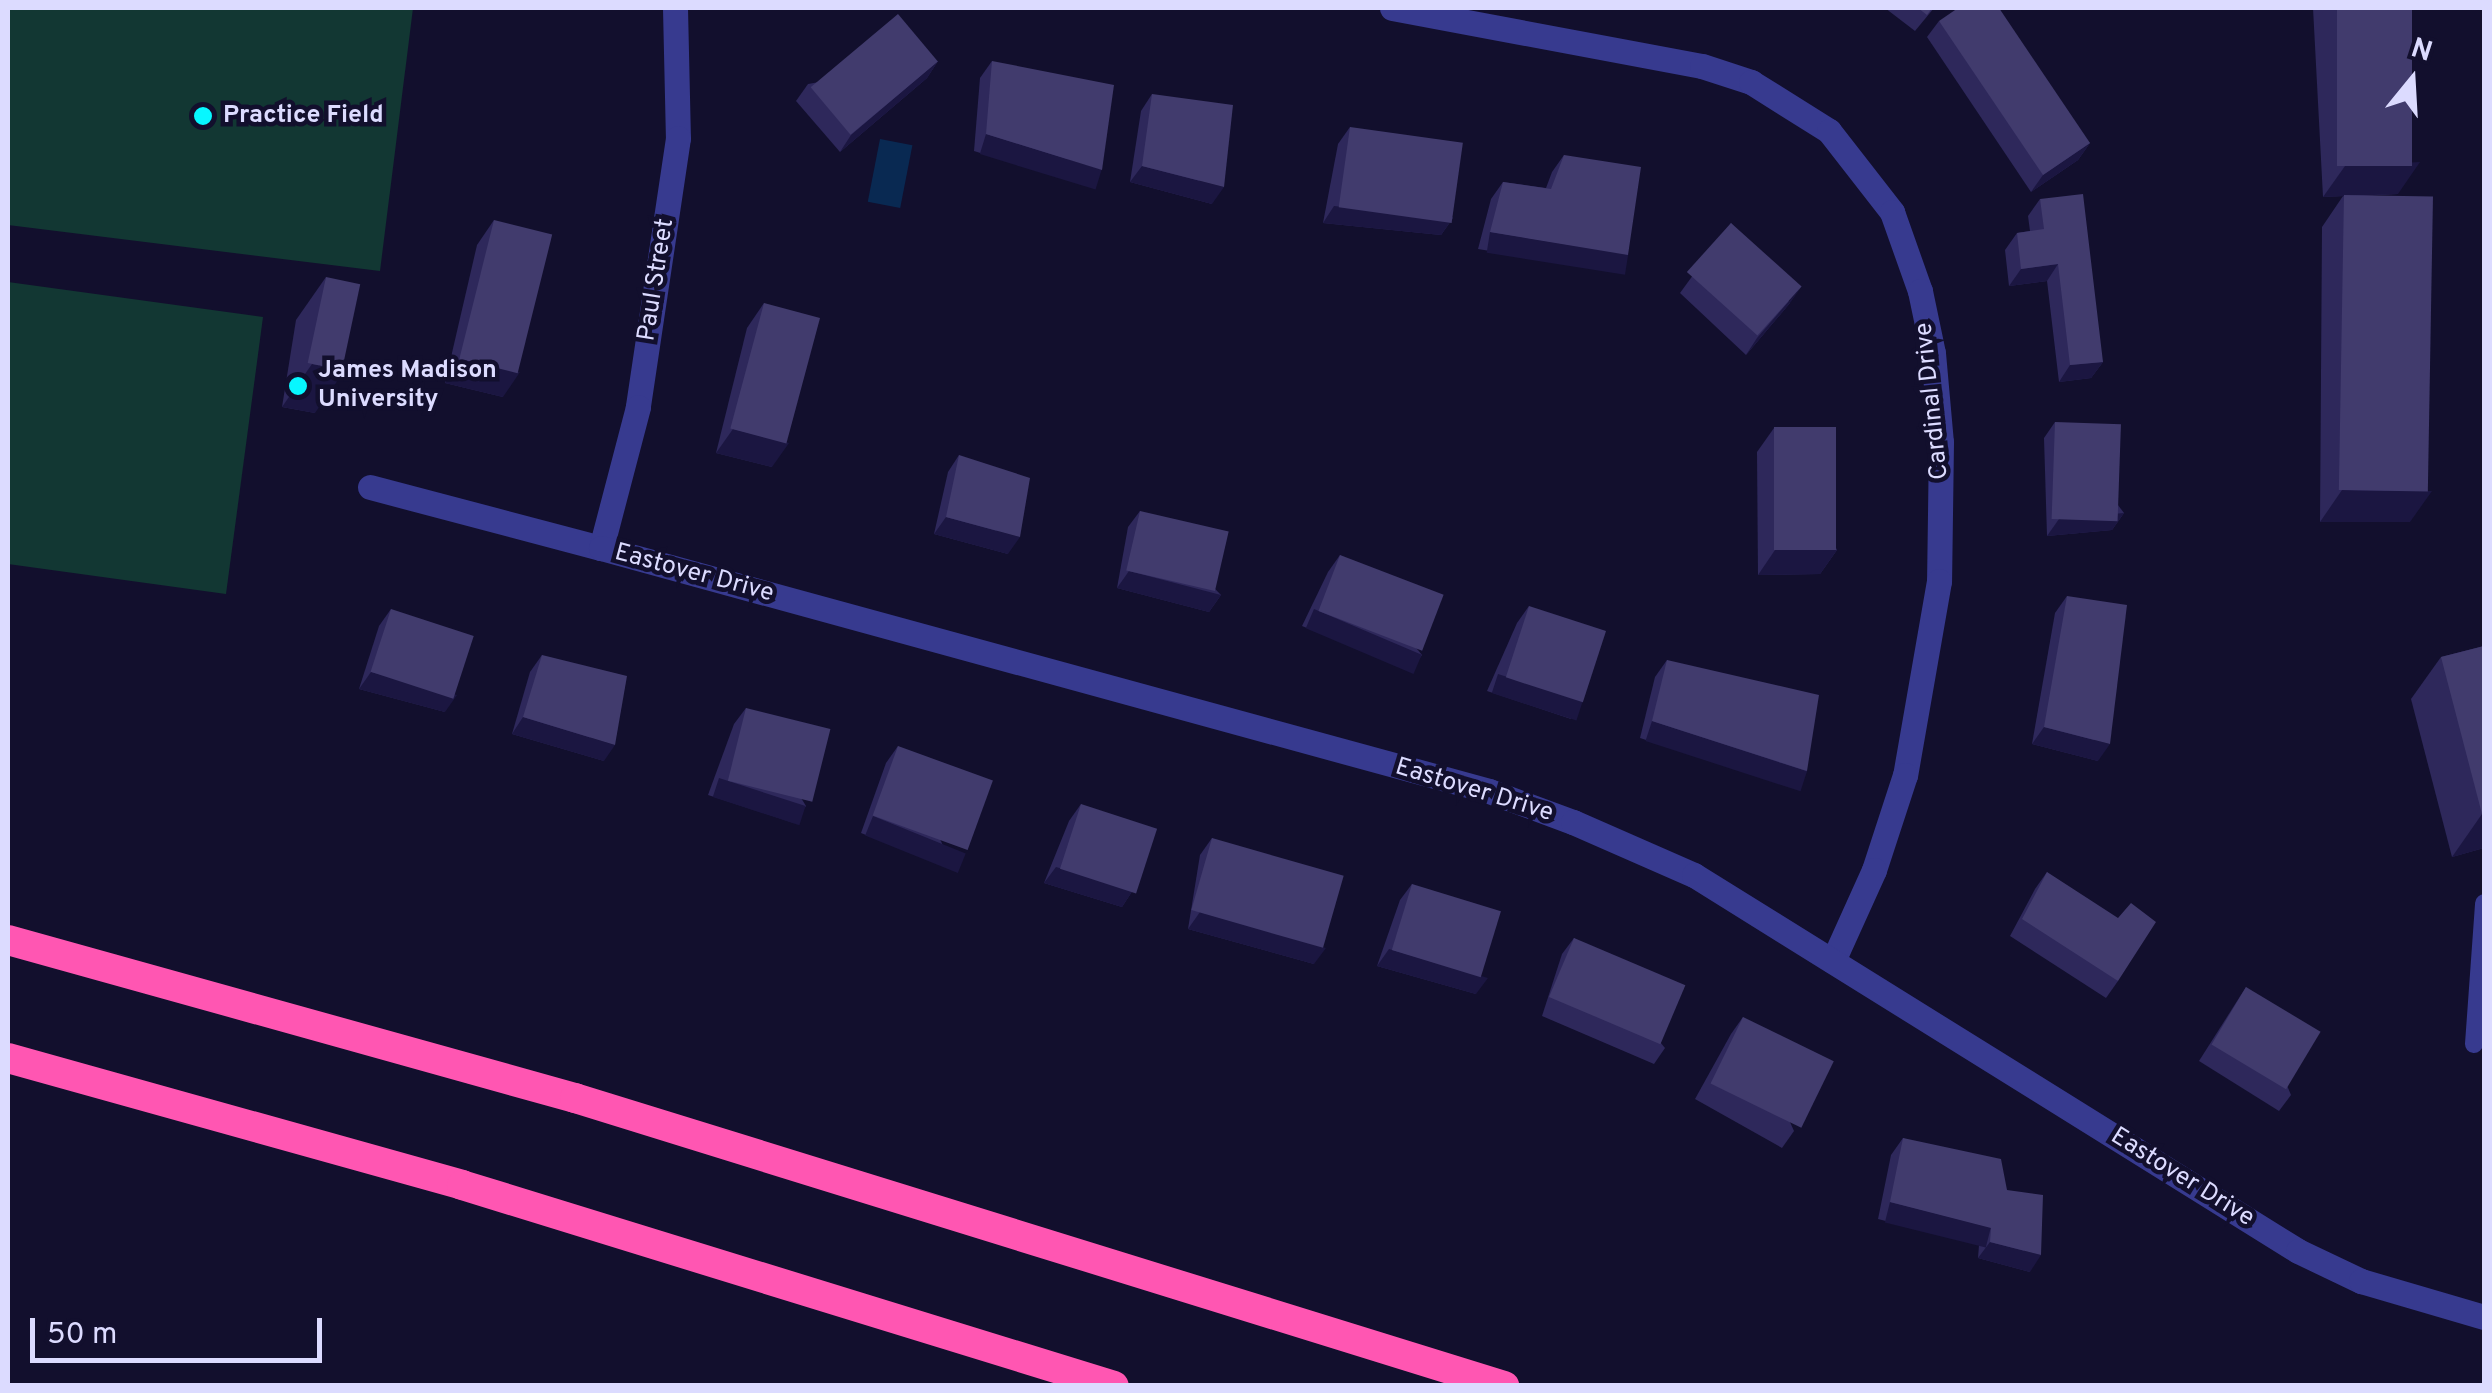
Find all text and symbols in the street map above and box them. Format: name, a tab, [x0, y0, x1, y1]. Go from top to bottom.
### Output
north arrow	[2362, 30, 2462, 130]
text: N	[2406, 31, 2436, 72]
place label: Practice Field	[223, 101, 384, 131]
marker: Practice Field	[192, 105, 214, 127]
street label: Paul Street	[633, 217, 681, 343]
street label: Cardinal Drive	[1910, 321, 1956, 481]
place label: James Madison University	[318, 357, 497, 416]
marker: James Madison University	[287, 375, 309, 397]
street label: Eastover Drive	[611, 538, 777, 610]
street label: Eastover Drive	[1391, 753, 1557, 829]
street label: Eastover Drive	[2105, 1122, 2259, 1234]
scale bar	[35, 1298, 328, 1360]
text: 50 m	[47, 1317, 117, 1354]

